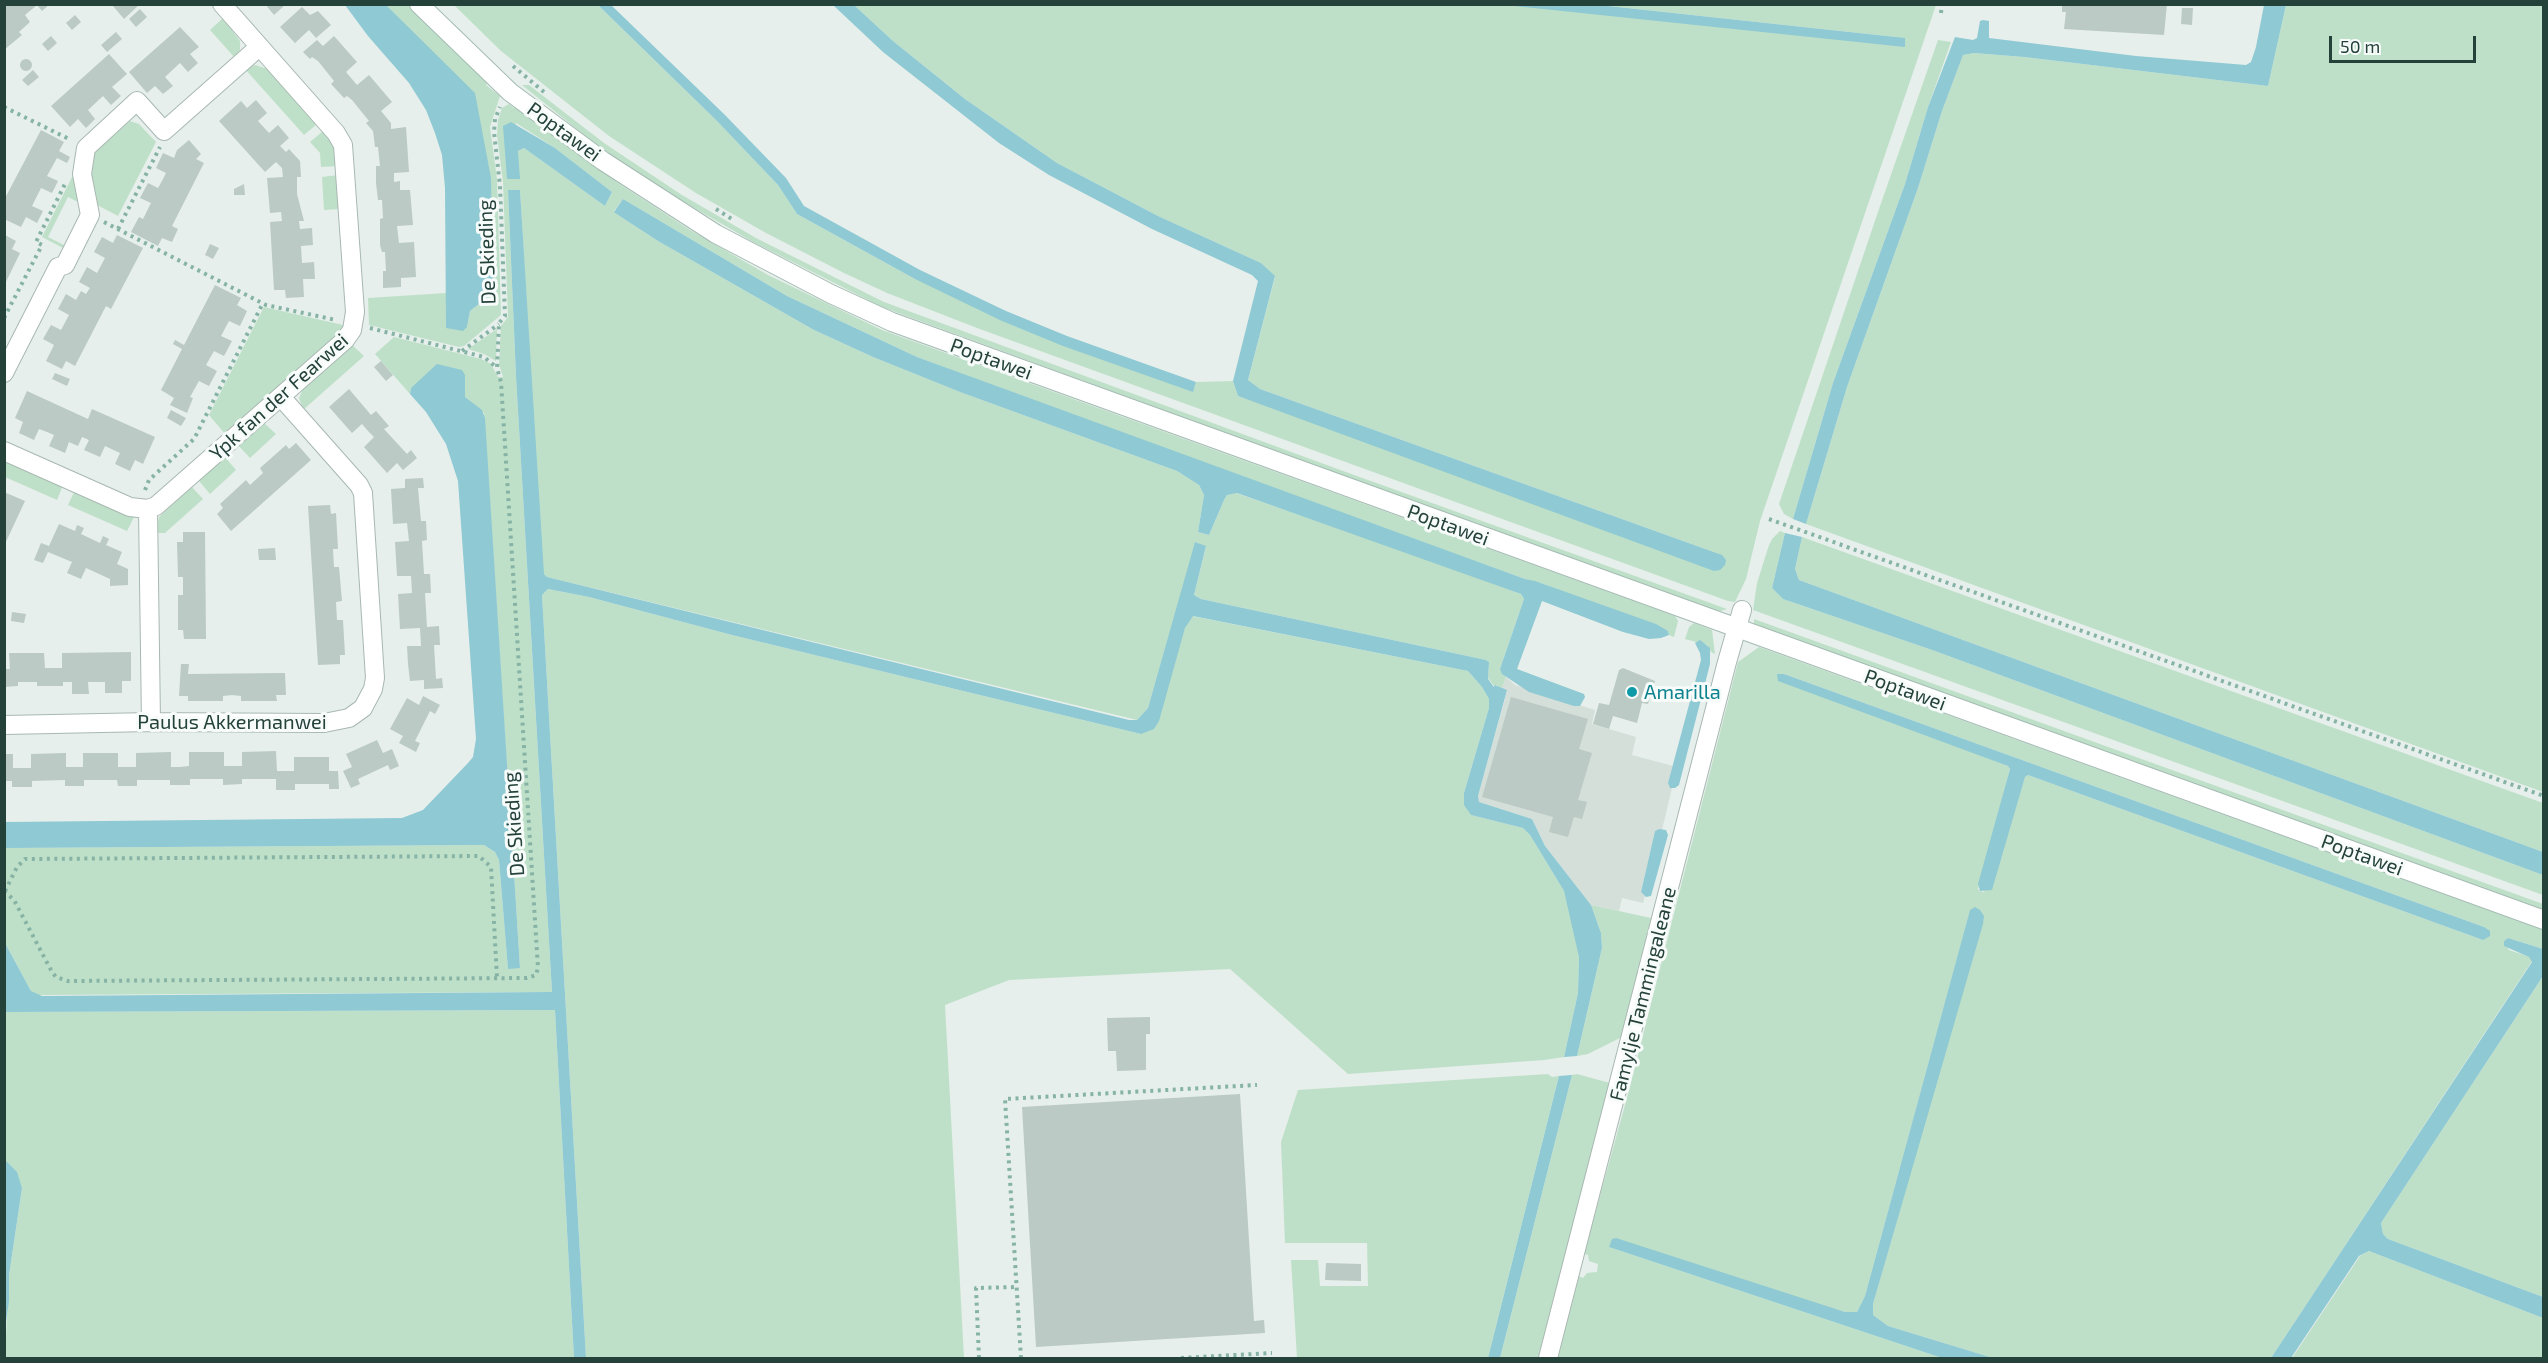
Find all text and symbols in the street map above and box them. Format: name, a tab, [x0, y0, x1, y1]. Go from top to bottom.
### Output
scale bar	[2332, 24, 2479, 62]
text: 50 m	[2340, 35, 2380, 57]
street label: Poptawei	[522, 97, 606, 167]
street label: De Skieding	[473, 199, 501, 305]
street label: Ypk fan der Fearwei	[205, 328, 353, 466]
street label: Poptawei	[947, 333, 1035, 385]
street label: Poptawei	[1404, 499, 1492, 551]
street label: Poptawei	[1861, 664, 1949, 716]
place label: Amarilla	[1644, 680, 1721, 704]
marker: Amarilla	[1625, 685, 1639, 699]
street label: Paulus Akkermanwei	[137, 710, 327, 734]
street label: De Skieding	[498, 771, 530, 877]
street label: Poptawei	[2318, 829, 2406, 881]
street label: Famylje Tammingaleane	[1605, 884, 1681, 1104]

